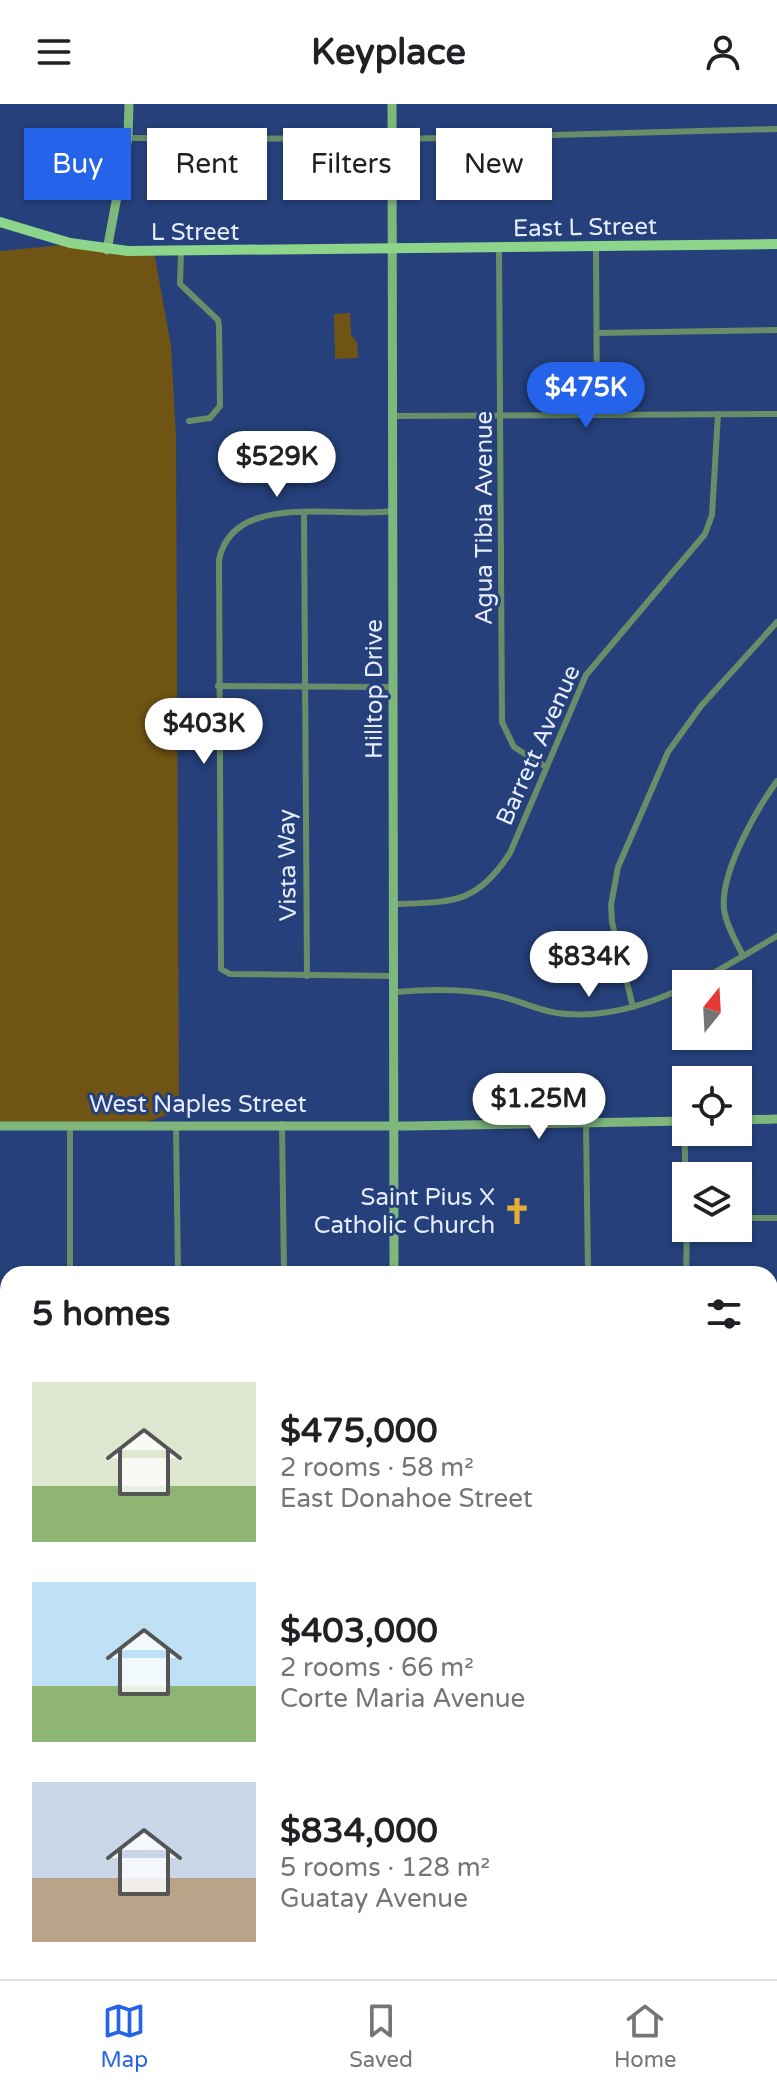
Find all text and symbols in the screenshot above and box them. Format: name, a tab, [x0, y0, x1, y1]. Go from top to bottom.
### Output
icon: menu	[32, 30, 76, 74]
icon: person	[701, 30, 745, 74]
text: Keyplace	[311, 31, 466, 74]
chip: Buy	[24, 128, 131, 200]
chip: Rent	[147, 128, 267, 200]
chip: Filters	[283, 128, 420, 200]
chip: New	[436, 128, 552, 200]
street label: East L Street	[513, 212, 657, 243]
street label: L Street	[151, 218, 239, 247]
pin: $475K	[530, 362, 642, 430]
text: $475K	[545, 372, 627, 403]
street label: Agua Tibia Avenue	[470, 411, 499, 625]
pin: $529K	[221, 431, 333, 499]
text: $529K	[236, 441, 318, 472]
street label: Hilltop Drive	[360, 619, 389, 759]
street label: Barrett Avenue	[490, 661, 587, 830]
pin: $403K	[148, 698, 260, 766]
text: $403K	[163, 708, 245, 739]
street label: Vista Way	[272, 809, 303, 921]
pin: $834K	[533, 931, 645, 999]
text: $834K	[548, 941, 630, 972]
north arrow	[672, 970, 752, 1050]
map controls	[672, 970, 752, 1242]
button: locate	[672, 1066, 752, 1146]
pin: $1.25M	[474, 1073, 604, 1141]
text: $1.25M	[491, 1083, 587, 1114]
street label: West Naples Street	[89, 1090, 307, 1119]
button: layers	[672, 1162, 752, 1242]
place label: Saint Pius X Catholic Church	[314, 1183, 495, 1240]
church icon: Saint Pius X Catholic Church	[502, 1196, 532, 1226]
icon: filters	[702, 1292, 746, 1336]
text: 5 homes	[32, 1294, 170, 1335]
text: $475,000	[280, 1411, 438, 1452]
icon: home	[96, 1414, 192, 1510]
text: 2 rooms · 58 m²	[280, 1452, 474, 1483]
text: East Donahoe Street	[280, 1483, 533, 1514]
text: $403,000	[280, 1611, 438, 1652]
icon: home	[96, 1614, 192, 1710]
text: 2 rooms · 66 m²	[280, 1652, 474, 1683]
text: Corte Maria Avenue	[280, 1683, 525, 1714]
text: $834,000	[280, 1811, 438, 1852]
icon: home	[96, 1814, 192, 1910]
text: 5 rooms · 128 m²	[280, 1852, 490, 1883]
text: Guatay Avenue	[280, 1883, 468, 1914]
tab: Map	[101, 1999, 148, 2073]
tab: Saved	[349, 1999, 413, 2073]
tab: Home	[614, 1999, 676, 2073]

